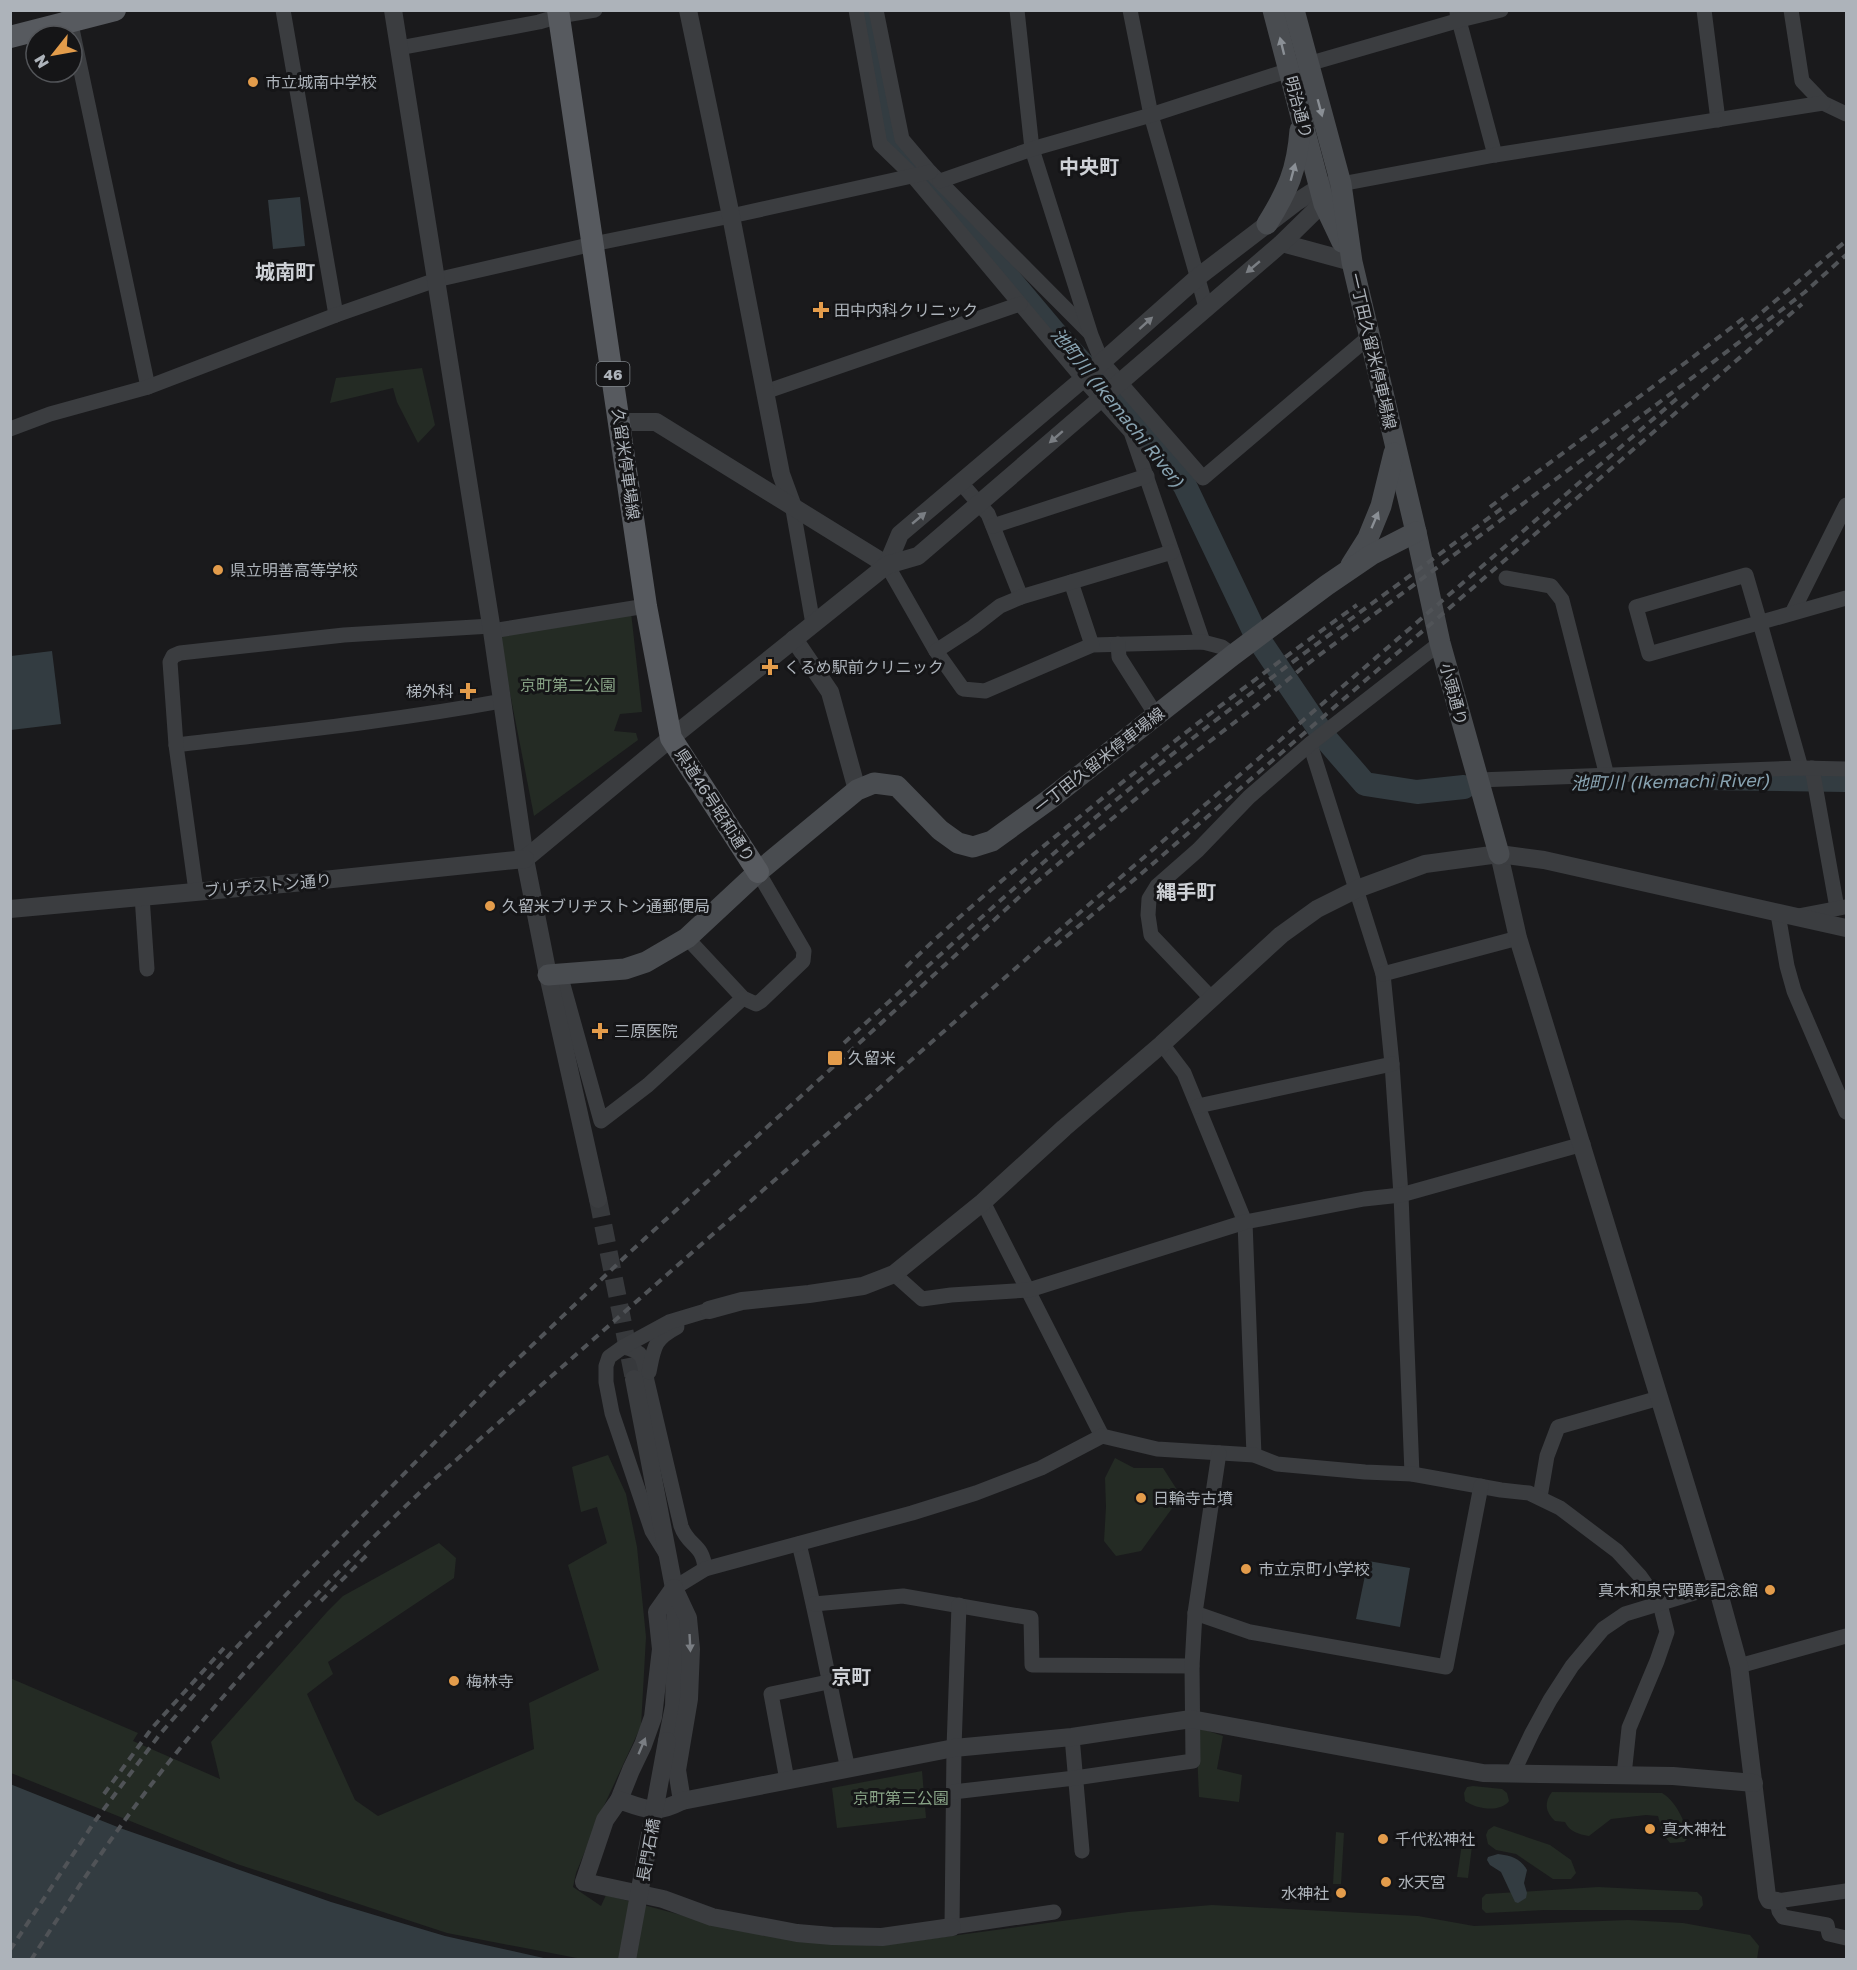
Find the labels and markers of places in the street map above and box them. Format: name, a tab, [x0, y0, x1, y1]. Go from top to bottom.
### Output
place label: 市立城南中学校	[265, 72, 377, 92]
marker: 市立城南中学校	[246, 75, 260, 89]
place label: 田中内科クリニック	[834, 300, 978, 320]
marker: 田中内科クリニック	[812, 301, 830, 319]
place label: 県立明善高等学校	[230, 560, 358, 580]
marker: 県立明善高等学校	[211, 563, 225, 577]
place label: くるめ駅前クリニック	[784, 657, 944, 677]
marker: くるめ駅前クリニック	[761, 658, 779, 676]
place label: 梯外科	[406, 681, 454, 701]
marker: 梯外科	[459, 682, 477, 700]
place label: 久留米ブリヂストン通郵便局	[502, 896, 710, 916]
marker: 久留米ブリヂストン通郵便局	[483, 899, 497, 913]
place label: 三原医院	[614, 1021, 678, 1041]
marker: 三原医院	[591, 1022, 609, 1040]
place label: 久留米	[848, 1048, 896, 1068]
marker: 久留米	[826, 1049, 844, 1067]
place label: 日輪寺古墳	[1153, 1488, 1233, 1508]
marker: 日輪寺古墳	[1134, 1491, 1148, 1505]
place label: 市立京町小学校	[1258, 1559, 1370, 1579]
marker: 市立京町小学校	[1239, 1562, 1253, 1576]
place label: 真木和泉守顕彰記念館	[1598, 1580, 1758, 1600]
marker: 真木和泉守顕彰記念館	[1763, 1583, 1777, 1597]
place label: 梅林寺	[466, 1671, 514, 1691]
marker: 梅林寺	[447, 1674, 461, 1688]
place label: 真木神社	[1662, 1819, 1726, 1839]
marker: 真木神社	[1643, 1822, 1657, 1836]
place label: 千代松神社	[1395, 1829, 1475, 1849]
marker: 千代松神社	[1376, 1832, 1390, 1846]
place label: 水天宮	[1398, 1872, 1446, 1892]
marker: 水天宮	[1379, 1875, 1393, 1889]
place label: 水神社	[1281, 1883, 1329, 1903]
marker: 水神社	[1334, 1886, 1348, 1900]

